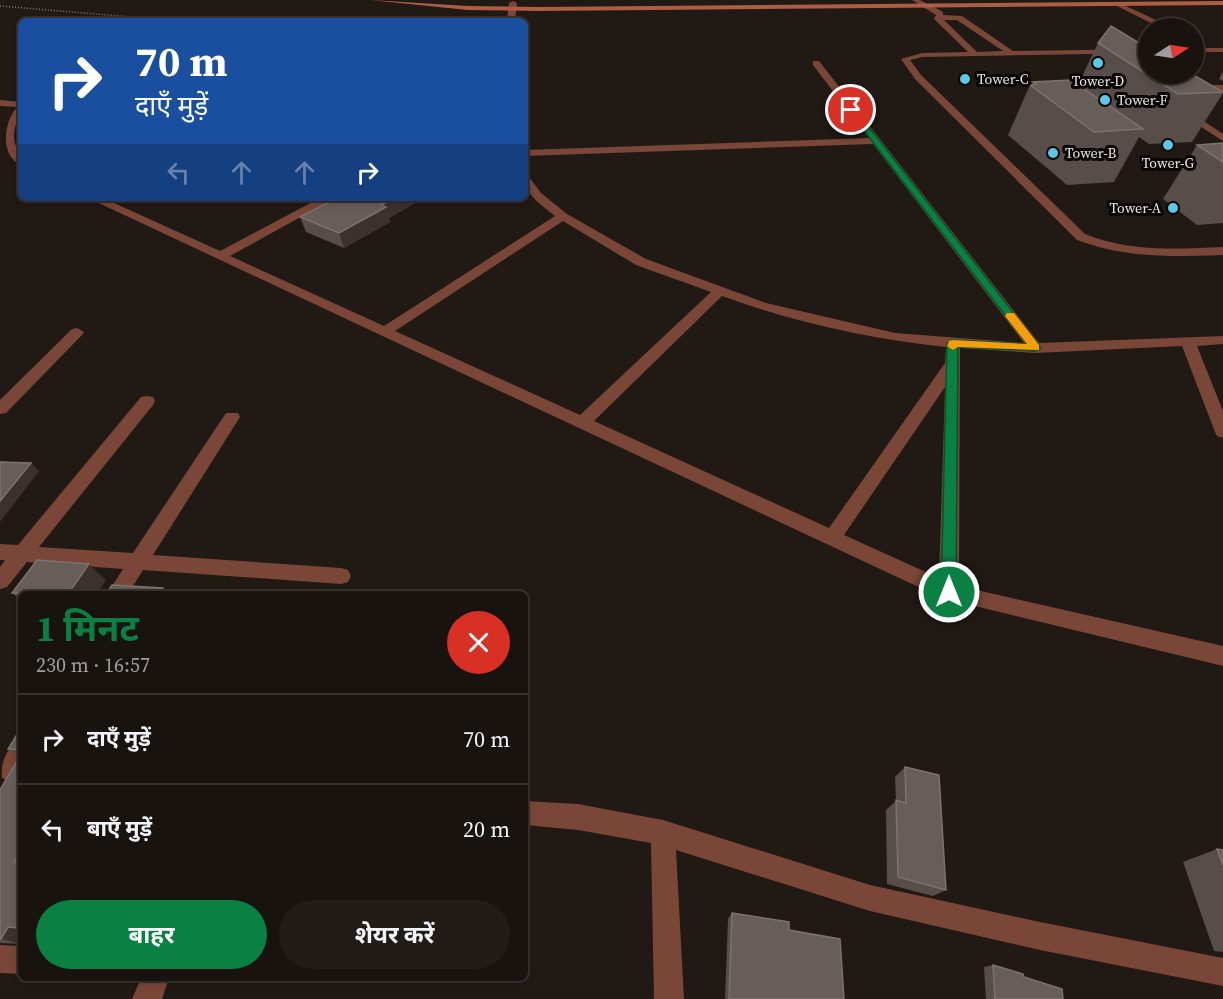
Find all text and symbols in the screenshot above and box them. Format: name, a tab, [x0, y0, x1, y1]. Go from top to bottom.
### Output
north arrow	[1138, 18, 1204, 84]
map controls	[1138, 18, 1204, 84]
text: 70 m	[135, 32, 228, 90]
icon: right	[36, 42, 114, 120]
marker: Tower-D	[1091, 56, 1105, 70]
place label: Tower-C	[977, 69, 1029, 89]
place label: Tower-D	[1072, 71, 1124, 91]
marker: Tower-C	[958, 72, 972, 86]
pin	[825, 84, 876, 135]
text: दाएँ मुड़ें	[135, 87, 208, 124]
place label: Tower-F	[1117, 90, 1168, 110]
icon: arrive	[834, 93, 867, 126]
marker: Tower-F	[1098, 93, 1112, 107]
marker: Tower-G	[1161, 138, 1175, 152]
place label: Tower-B	[1065, 143, 1117, 163]
marker: Tower-B	[1046, 146, 1060, 160]
place label: Tower-G	[1142, 153, 1195, 173]
icon: left	[162, 156, 195, 189]
icon: ahead	[225, 156, 258, 189]
icon: ahead	[288, 156, 321, 189]
icon: right	[351, 156, 384, 189]
place label: Tower-A	[1110, 198, 1162, 218]
marker: Tower-A	[1166, 201, 1180, 215]
position arrow	[917, 560, 981, 624]
text: 1 मिनट	[36, 604, 139, 653]
button: close	[447, 611, 510, 674]
text: 230 m · 16:57	[36, 651, 150, 679]
icon: right	[36, 723, 69, 756]
text: दाएँ मुड़ें	[87, 723, 151, 753]
text: 70 m	[463, 724, 510, 754]
icon: left	[36, 813, 69, 846]
text: बाएँ मुड़ें	[87, 813, 152, 843]
text: 20 m	[463, 814, 510, 844]
button: बाहर	[36, 900, 267, 969]
button: शेयर करें	[279, 900, 510, 969]

